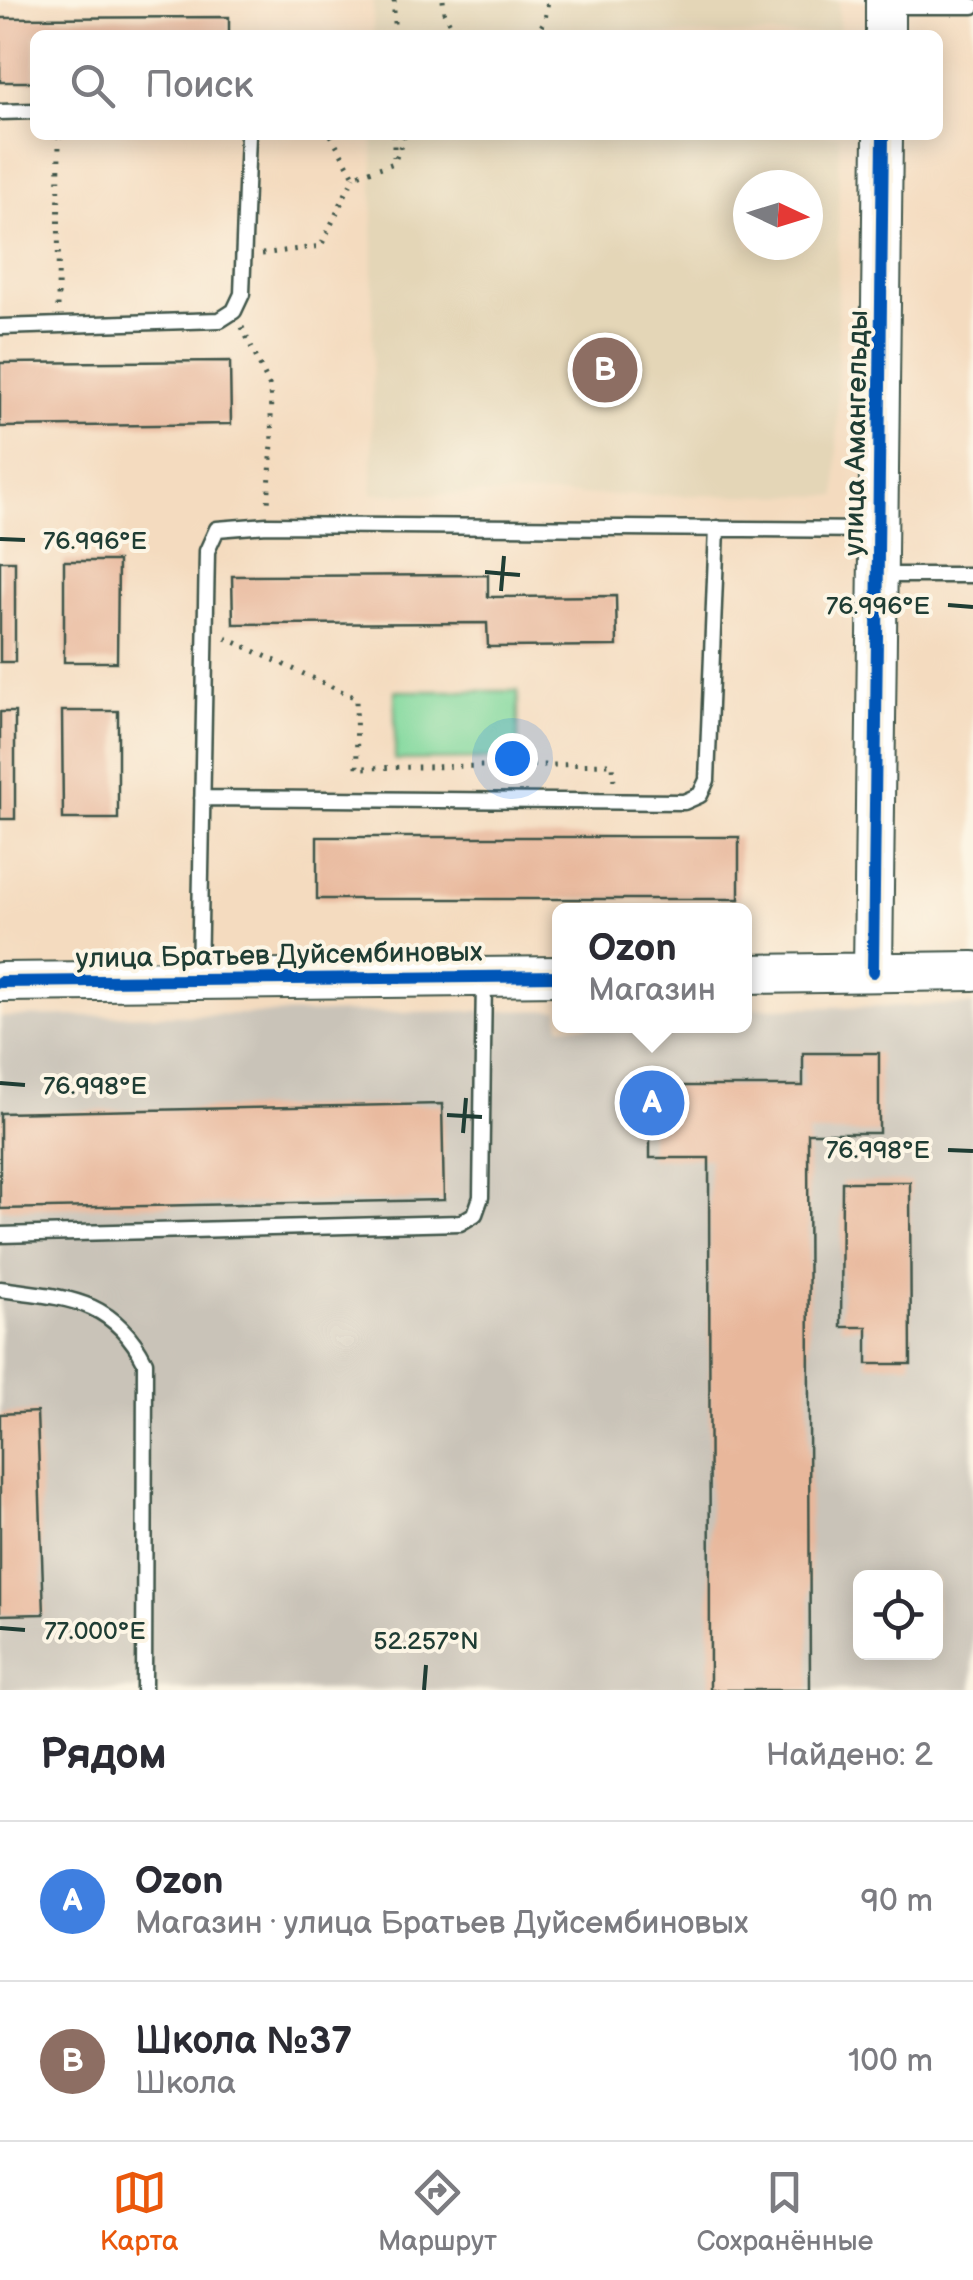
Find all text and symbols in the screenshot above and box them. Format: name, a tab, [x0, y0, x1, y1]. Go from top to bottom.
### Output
search box	[30, 30, 943, 140]
icon: search	[65, 58, 120, 113]
text: Поиск	[145, 63, 253, 108]
north arrow	[733, 170, 823, 260]
street label: улица Амангельды	[838, 310, 875, 556]
pin: B	[572, 332, 638, 408]
text: 76.996°E	[43, 526, 147, 557]
text: 76.996°E	[826, 591, 930, 622]
your location	[487, 733, 538, 784]
popup	[552, 903, 752, 1033]
text: Ozon	[588, 926, 677, 971]
street label: улица Братьев Дуйсембиновых	[75, 935, 483, 976]
text: Магазин	[588, 971, 716, 1010]
pin: A	[620, 1066, 684, 1140]
text: 76.998°E	[43, 1071, 147, 1102]
text: 76.998°E	[826, 1135, 930, 1166]
map controls	[853, 1570, 943, 1660]
button: locate	[853, 1570, 943, 1660]
text: 77.000°E	[44, 1616, 146, 1647]
text: 52.257°N	[373, 1626, 479, 1657]
text: Рядом	[40, 1730, 167, 1781]
text: Найдено: 2	[766, 1736, 933, 1775]
text: Ozon	[135, 1859, 224, 1904]
text: A	[63, 1882, 82, 1921]
text: 90 m	[861, 1882, 933, 1921]
text: Магазин · улица Братьев Дуйсембиновых	[135, 1904, 748, 1943]
text: Школа №37	[135, 2019, 352, 2064]
text: B	[61, 2042, 84, 2081]
text: 100 m	[848, 2042, 933, 2081]
text: Школа	[135, 2064, 236, 2103]
tab: Карта	[100, 2165, 179, 2258]
tab: Маршрут	[378, 2165, 497, 2258]
tab: Сохранённые	[696, 2165, 873, 2258]

